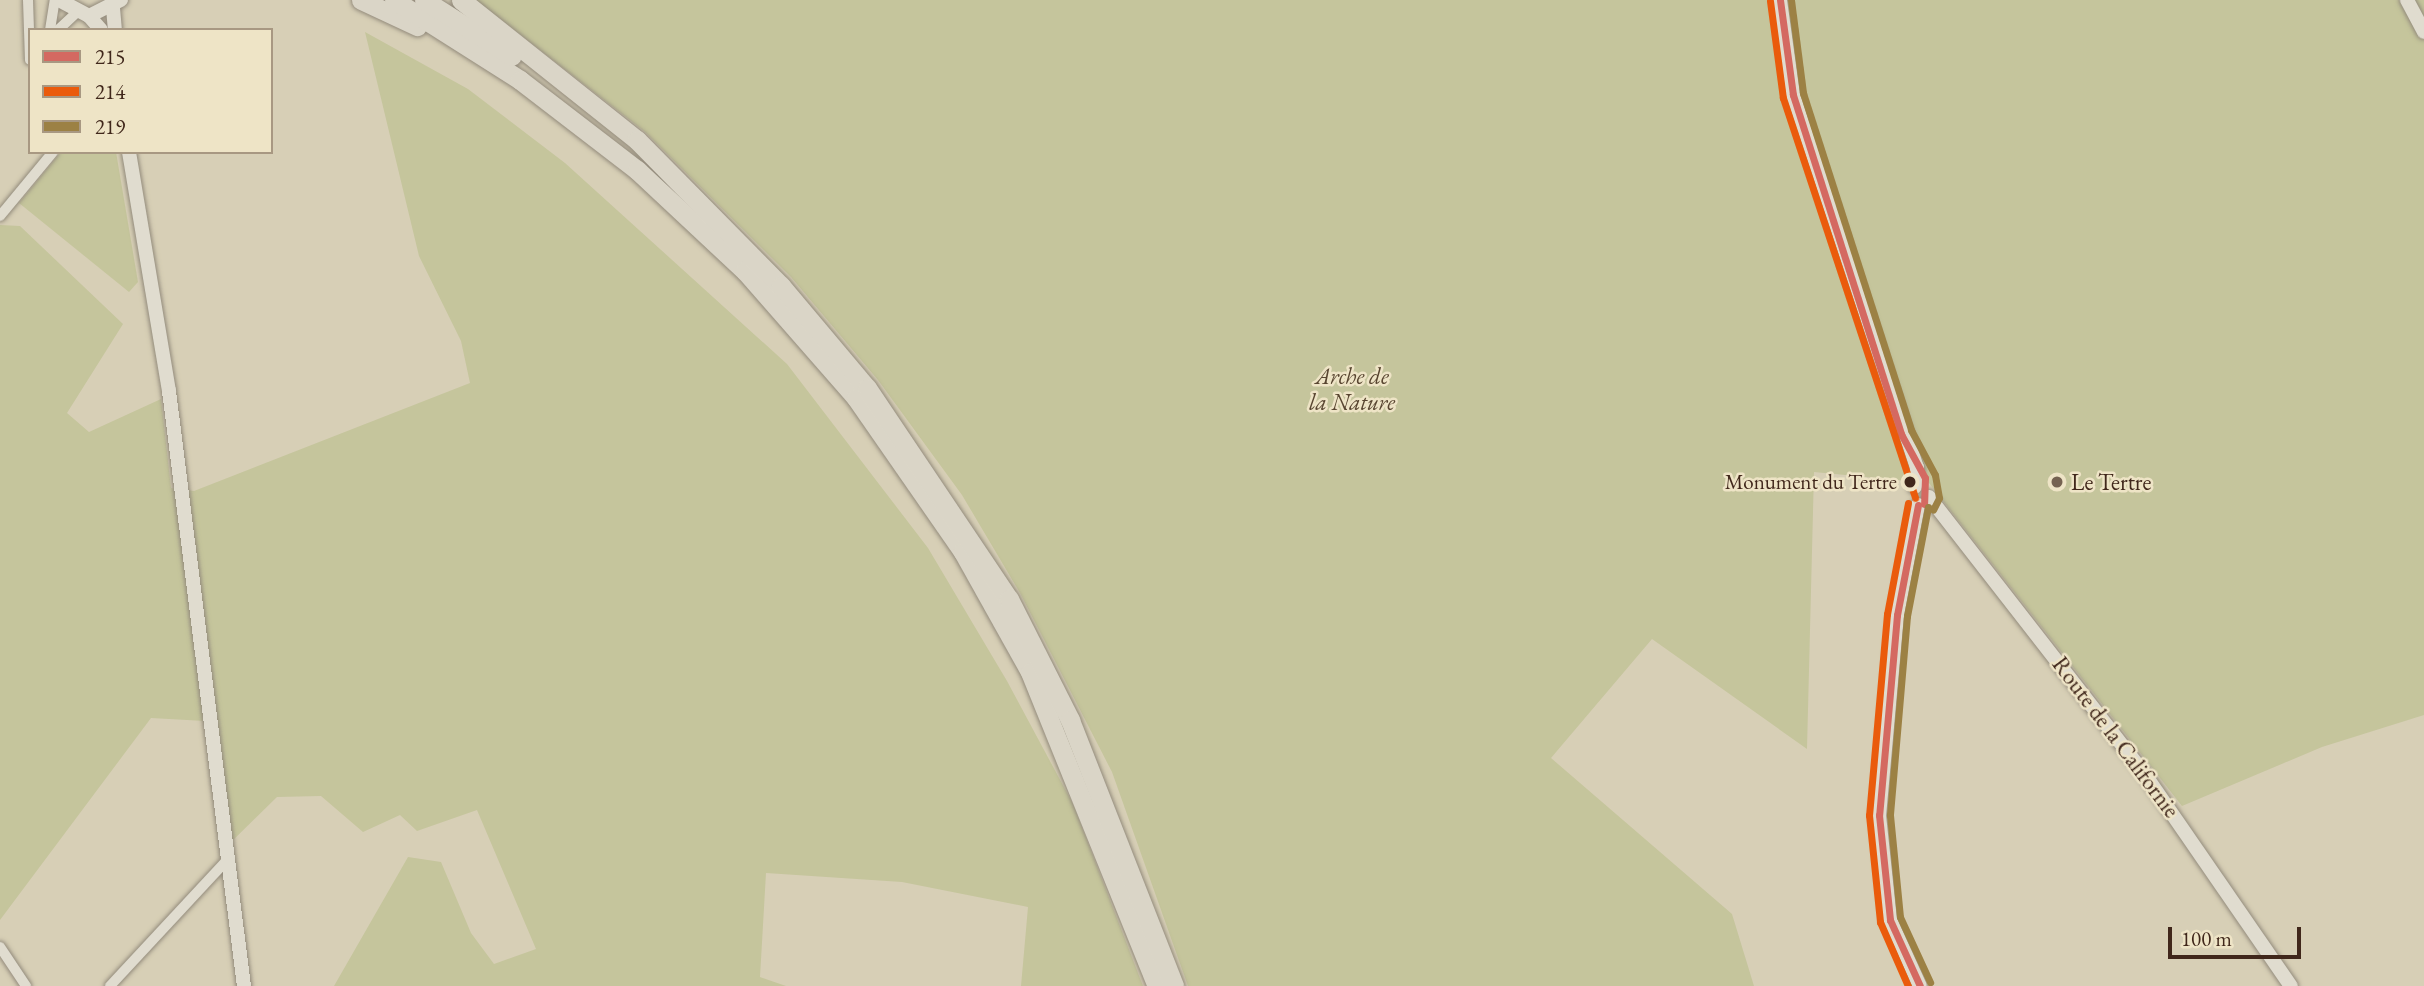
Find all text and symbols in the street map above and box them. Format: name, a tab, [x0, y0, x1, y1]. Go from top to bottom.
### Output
legend	[28, 28, 273, 154]
text: 215	[95, 43, 125, 70]
text: 214	[95, 78, 125, 105]
text: 219	[95, 113, 125, 140]
park label: Arche de la Nature	[1309, 362, 1395, 416]
place label: Le Tertre	[2071, 468, 2152, 496]
place label: Monument du Tertre	[1725, 469, 1897, 495]
marker: Le Tertre	[2049, 474, 2065, 490]
marker: Monument du Tertre	[1903, 475, 1917, 489]
street label: Route de la Californie	[2046, 651, 2186, 823]
scale bar	[2172, 912, 2305, 956]
text: 100 m	[2181, 925, 2232, 952]

